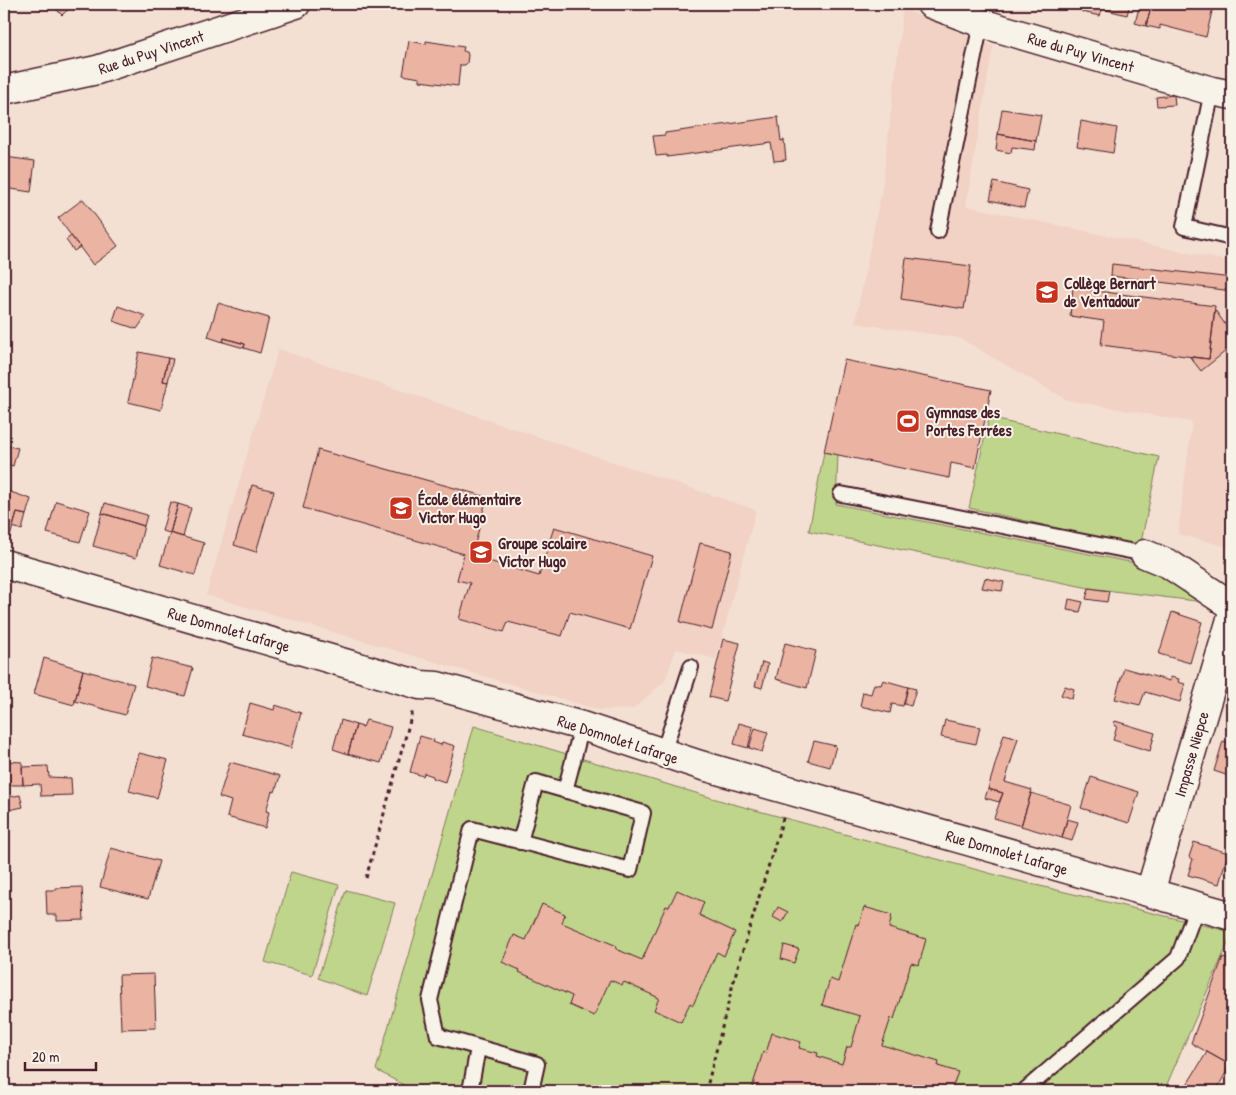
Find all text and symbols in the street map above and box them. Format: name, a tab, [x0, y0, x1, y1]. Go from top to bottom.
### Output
street label: Rue du Puy Vincent	[95, 24, 207, 79]
street label: Rue du Puy Vincent	[1025, 26, 1137, 78]
place label: Collège Bernart de Ventadour	[1064, 272, 1156, 312]
school or university icon: Collège Bernart de Ventadour	[1034, 279, 1060, 305]
place label: Gymnase des Portes Ferrées	[926, 401, 1012, 441]
sports icon: Gymnase des Portes Ferrées	[895, 408, 921, 434]
place label: École élémentaire Victor Hugo	[418, 488, 522, 529]
school or university icon: École élémentaire Victor Hugo	[388, 495, 414, 521]
place label: Groupe scolaire Victor Hugo	[498, 532, 588, 573]
school or university icon: Groupe scolaire Victor Hugo	[468, 539, 494, 565]
street label: Rue Domnolet Lafarge	[165, 601, 293, 657]
street label: Impasse Niepce	[1168, 708, 1214, 799]
street label: Rue Domnolet Lafarge	[555, 709, 682, 769]
street label: Rue Domnolet Lafarge	[943, 824, 1071, 880]
scale bar	[25, 1040, 96, 1072]
text: 20 m	[32, 1046, 59, 1067]

